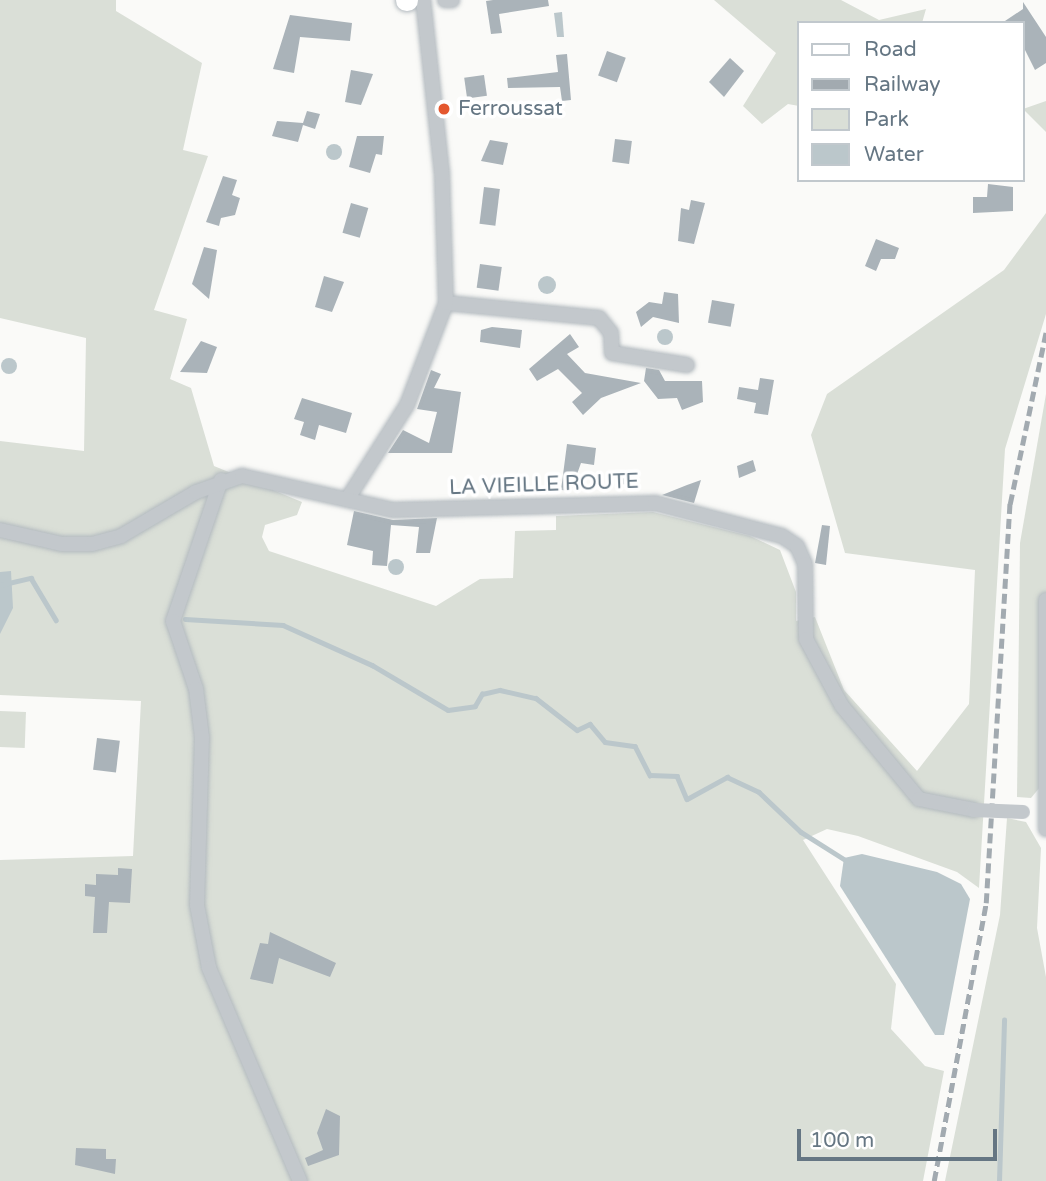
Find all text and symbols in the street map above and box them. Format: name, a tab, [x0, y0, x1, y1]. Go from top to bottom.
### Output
legend	[797, 21, 1025, 182]
text: Road	[864, 37, 917, 62]
text: Railway	[864, 72, 941, 97]
place label: Ferroussat	[458, 96, 563, 122]
marker: Ferroussat	[436, 101, 452, 117]
text: Park	[864, 107, 909, 132]
text: Water	[864, 142, 924, 167]
street label: LA VIEILLE ROUTE	[449, 469, 639, 501]
scale bar	[801, 1114, 1000, 1158]
text: 100 m	[810, 1128, 874, 1153]

